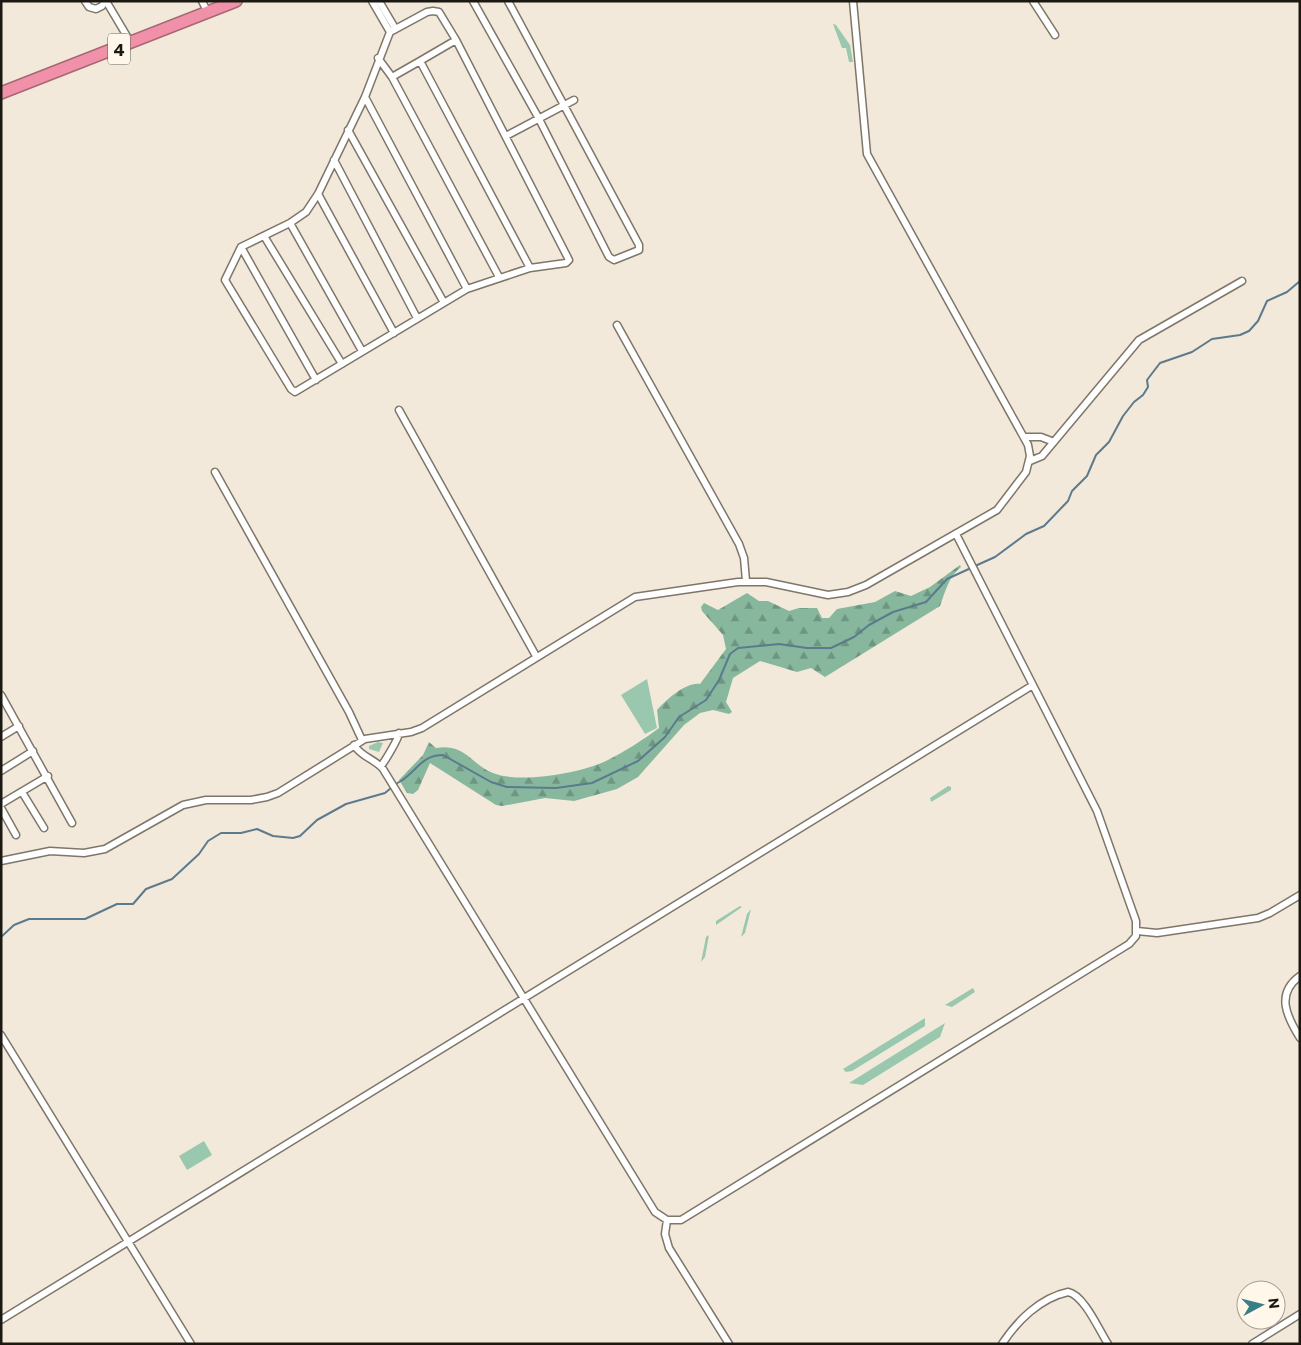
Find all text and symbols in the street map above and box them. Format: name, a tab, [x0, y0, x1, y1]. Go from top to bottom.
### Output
road number: 4	[108, 34, 130, 64]
north arrow	[1236, 1280, 1286, 1330]
text: N	[1265, 1297, 1283, 1310]

